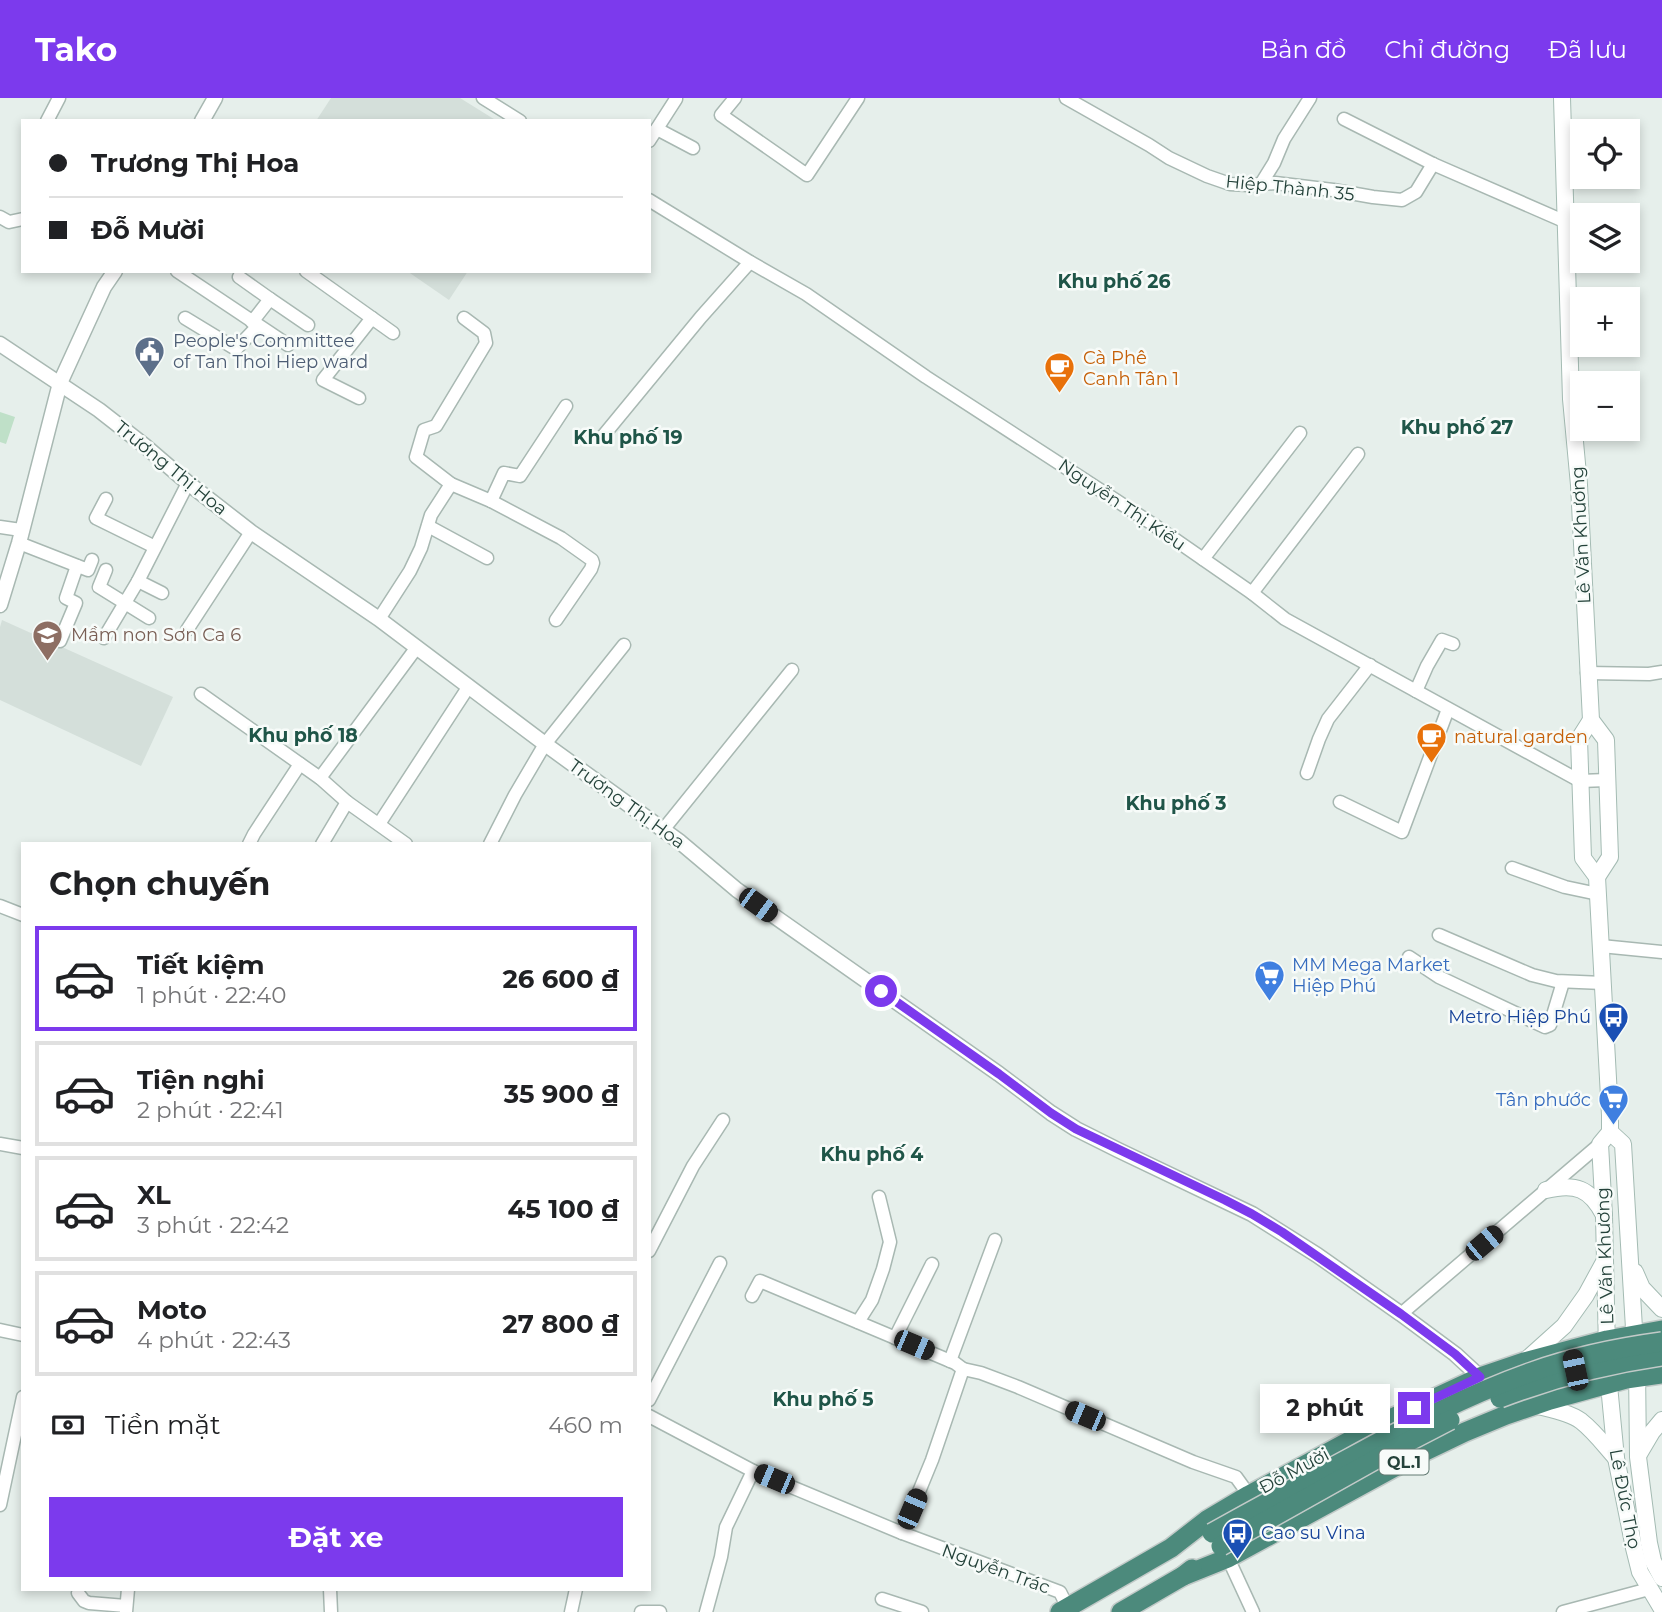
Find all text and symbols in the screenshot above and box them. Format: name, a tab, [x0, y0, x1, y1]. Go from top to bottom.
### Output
text: Tako	[35, 29, 117, 69]
text: Bản đồ	[1260, 35, 1346, 64]
text: Chỉ đường	[1384, 35, 1510, 64]
text: Đã lưu	[1548, 35, 1627, 64]
map controls	[1570, 119, 1640, 441]
button: locate	[1570, 119, 1640, 189]
text: Trương Thị Hoa	[91, 147, 299, 179]
street label: Hiệp Thành 35	[1224, 170, 1356, 206]
button: layers	[1570, 203, 1640, 273]
text: Đỗ Mười	[91, 214, 205, 246]
district label: Khu phố 26	[1057, 270, 1171, 293]
button: +	[1570, 287, 1640, 357]
place label: People's Committee of Tan Thoi Hiep ward	[173, 330, 368, 373]
public building icon: People's Committee of Tan Thoi Hiep ward	[133, 334, 167, 378]
place label: Cà Phê Canh Tân 1	[1083, 347, 1179, 390]
cafe icon: Cà Phê Canh Tân 1	[1043, 351, 1077, 395]
button: −	[1570, 371, 1640, 441]
street label: Trương Thị Hoa	[110, 416, 232, 520]
district label: Khu phố 27	[1401, 416, 1514, 439]
district label: Khu phố 19	[573, 426, 683, 449]
street label: Nguyễn Thị Kiểu	[1054, 454, 1190, 556]
street label: Lê Văn Khương	[1566, 466, 1596, 604]
school or university icon: Mầm non Sơn Ca 6	[31, 618, 65, 662]
place label: Mầm non Sơn Ca 6	[71, 624, 241, 646]
cafe icon: natural garden	[1414, 720, 1448, 764]
district label: Khu phố 18	[248, 724, 358, 747]
place label: natural garden	[1454, 726, 1588, 748]
street label: Trương Thị Hoa	[565, 754, 689, 854]
district label: Khu phố 3	[1125, 792, 1227, 815]
text: Chọn chuyến	[49, 864, 270, 903]
car	[735, 884, 782, 926]
icon: car	[53, 947, 116, 1010]
text: Tiết kiệm	[137, 949, 265, 981]
place label: MM Mega Market Hiệp Phú	[1292, 954, 1450, 997]
supermarket icon: MM Mega Market Hiệp Phú	[1252, 958, 1286, 1002]
text: 26 600 ₫	[503, 963, 619, 995]
route start	[865, 975, 897, 1007]
text: 1 phút · 22:40	[137, 981, 287, 1009]
bus stop icon: Metro Hiệp Phú	[1597, 1000, 1631, 1044]
place label: Metro Hiệp Phú	[1448, 1006, 1591, 1028]
icon: car	[53, 1062, 116, 1125]
text: Tiện nghi	[137, 1064, 265, 1096]
text: 35 900 ₫	[504, 1078, 619, 1110]
supermarket icon: Tân phước	[1597, 1083, 1631, 1127]
place label: Tân phước	[1496, 1089, 1591, 1111]
text: 2 phút · 22:41	[137, 1096, 284, 1124]
district label: Khu phố 4	[821, 1143, 923, 1166]
icon: car	[53, 1177, 116, 1240]
text: XL	[137, 1179, 171, 1211]
street label: Lê Văn Khương	[1592, 1187, 1618, 1325]
text: 45 100 ₫	[507, 1193, 619, 1225]
text: 3 phút · 22:42	[137, 1211, 289, 1239]
car	[1462, 1221, 1507, 1265]
icon: car	[53, 1292, 116, 1355]
text: Moto	[137, 1294, 207, 1326]
text: 27 800 ₫	[502, 1308, 619, 1340]
text: 4 phút · 22:43	[137, 1326, 291, 1354]
car	[891, 1327, 938, 1363]
car	[1561, 1347, 1590, 1393]
callout: 2 phút	[1260, 1384, 1390, 1432]
district label: Khu phố 5	[772, 1388, 874, 1411]
route end	[1398, 1392, 1430, 1424]
text: 2 phút	[1286, 1394, 1364, 1422]
car	[1062, 1398, 1109, 1434]
icon: cash	[49, 1406, 87, 1444]
text: Tiền mặt	[105, 1409, 221, 1441]
text: 460 m	[548, 1411, 623, 1439]
street label: Đỗ Mười	[1255, 1443, 1333, 1499]
street label: Lê Đức Thọ	[1605, 1447, 1645, 1551]
road number: QL.1	[1380, 1450, 1428, 1474]
car	[751, 1461, 798, 1497]
car	[895, 1486, 930, 1532]
button: Đặt xe	[49, 1497, 623, 1577]
bus stop icon: Cao su Vina	[1221, 1516, 1255, 1560]
place label: Cao su Vina	[1261, 1522, 1366, 1544]
street label: Nguyễn Trác	[939, 1539, 1053, 1599]

